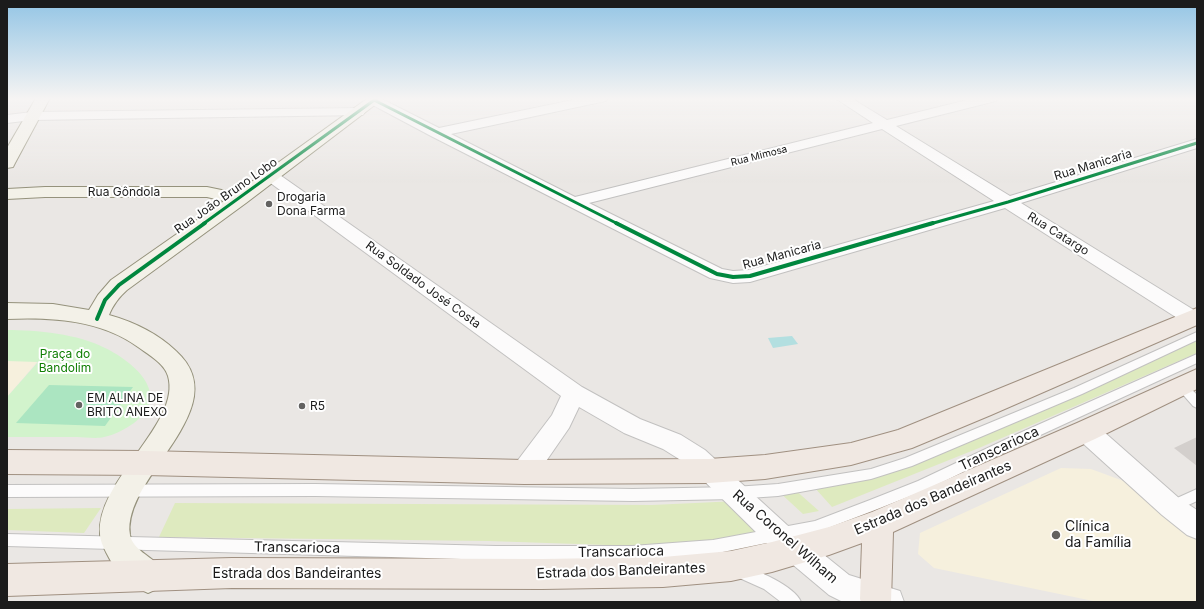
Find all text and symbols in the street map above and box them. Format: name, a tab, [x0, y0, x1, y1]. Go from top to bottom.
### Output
street label: Rua Mimosa	[729, 143, 789, 169]
street label: Rua Manicaria	[1052, 146, 1134, 184]
street label: Rua João Bruno Lobo	[172, 155, 280, 237]
street label: Rua Gôndola	[88, 185, 160, 199]
place label: Drogaria Dona Farma	[277, 190, 346, 218]
marker: Drogaria Dona Farma	[264, 199, 274, 209]
street label: Rua Catargo	[1024, 209, 1092, 259]
street label: Rua Soldado José Costa	[363, 238, 483, 332]
street label: Rua Manicaria	[741, 238, 823, 272]
park label: Praça do Bandolim	[39, 347, 91, 375]
place label: EM ALINA DE BRITO ANEXO	[87, 391, 167, 419]
place label: R5	[310, 399, 325, 413]
marker: EM ALINA DE BRITO ANEXO	[74, 400, 84, 410]
marker: R5	[297, 401, 307, 411]
street label: Transcarioca	[956, 423, 1042, 475]
street label: Estrada dos Bandeirantes	[852, 457, 1014, 539]
street label: Rua Coronel Wilham	[729, 487, 841, 587]
place label: Clínica da Família	[1065, 519, 1131, 552]
marker: Clínica da Família	[1050, 529, 1062, 541]
street label: Transcarioca	[254, 539, 340, 557]
street label: Transcarioca	[578, 543, 664, 561]
street label: Estrada dos Bandeirantes	[536, 560, 706, 582]
street label: Estrada dos Bandeirantes	[213, 566, 381, 582]

